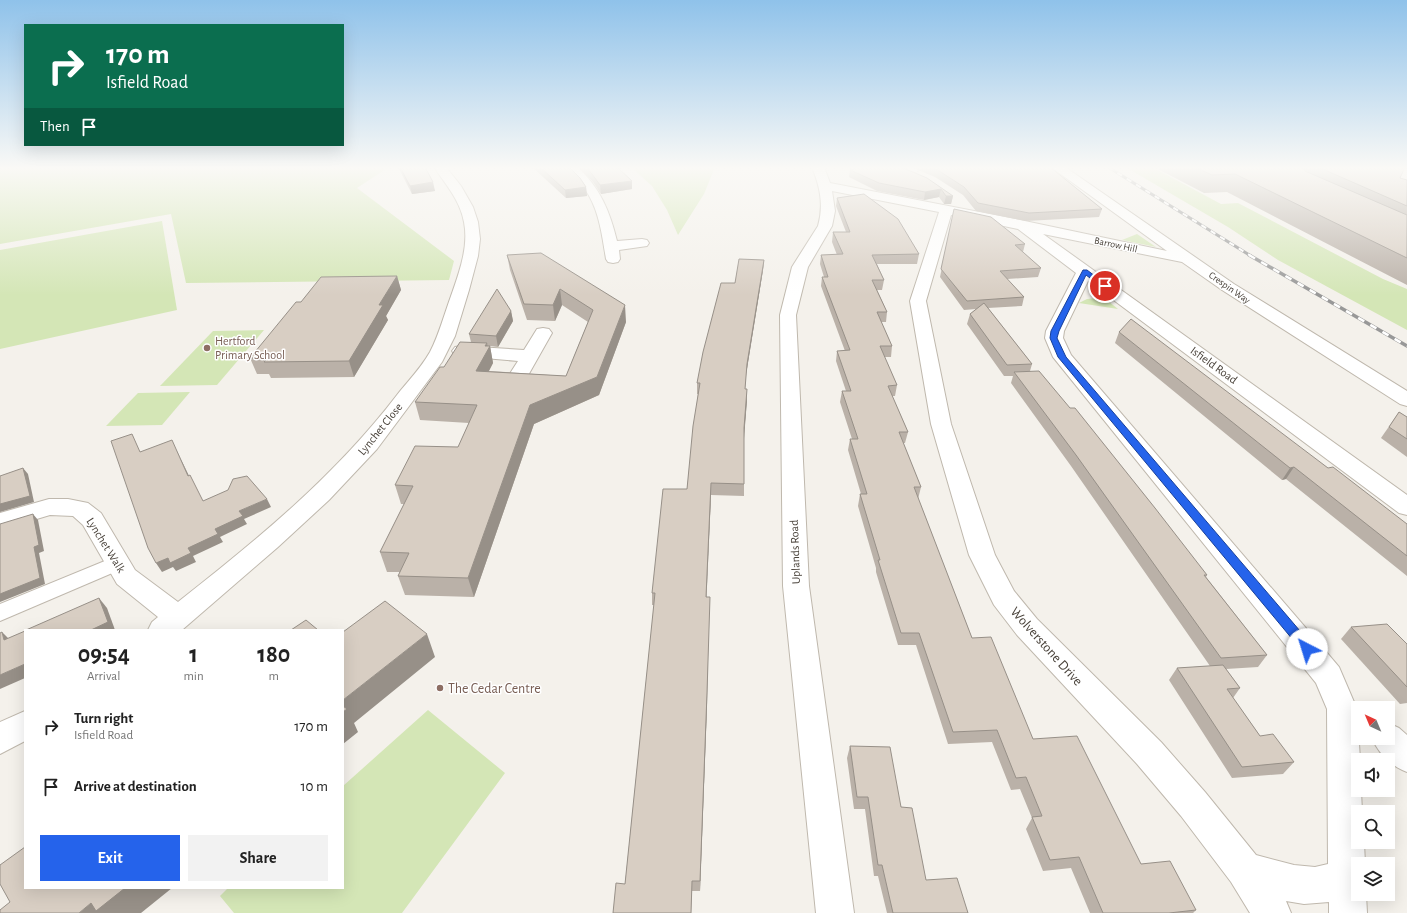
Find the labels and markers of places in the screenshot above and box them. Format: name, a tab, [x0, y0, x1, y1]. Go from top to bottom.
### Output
pin	[1088, 269, 1122, 303]
place label: Hertford Primary School	[215, 335, 285, 362]
marker: Hertford Primary School	[202, 343, 212, 353]
place label: The Cedar Centre	[448, 682, 541, 696]
marker: The Cedar Centre	[435, 683, 445, 693]

